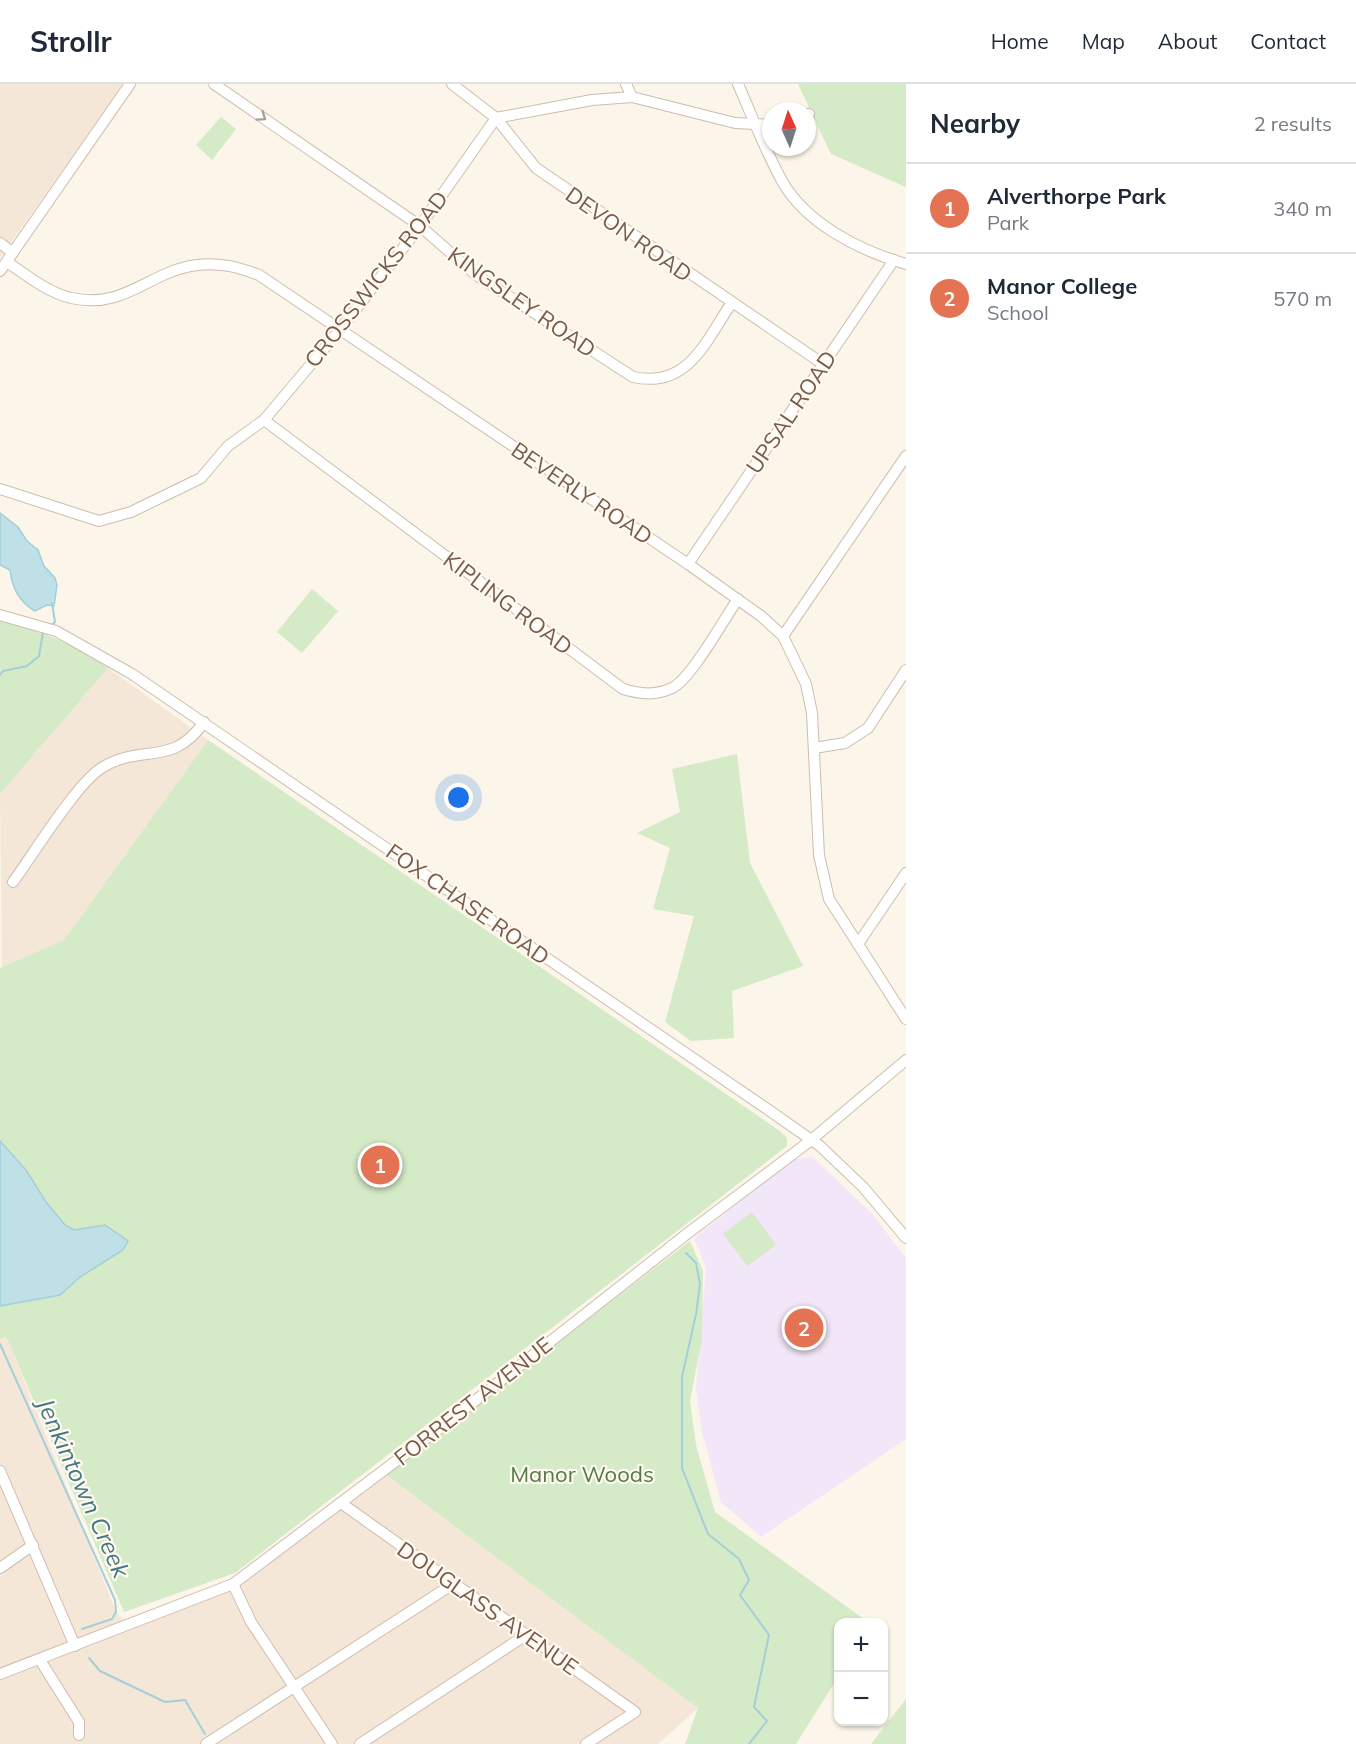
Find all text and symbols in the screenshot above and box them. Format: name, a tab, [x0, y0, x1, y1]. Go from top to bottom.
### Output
text: Strollr	[30, 24, 112, 59]
text: Home	[991, 28, 1049, 54]
text: Map	[1082, 28, 1125, 54]
text: About	[1158, 28, 1217, 54]
text: Contact	[1250, 28, 1326, 54]
north arrow	[762, 102, 816, 156]
text: Nearby	[930, 107, 1020, 140]
one-way arrow	[256, 110, 267, 121]
text: 2 results	[1254, 111, 1332, 136]
street label: DEVON ROAD	[560, 180, 698, 288]
text: Alverthorpe Park	[987, 182, 1166, 210]
street label: CROSSWICKS ROAD	[298, 185, 454, 373]
text: 1	[944, 196, 956, 221]
text: 340 m	[1273, 196, 1332, 221]
text: Park	[987, 210, 1029, 235]
street label: KINGSLEY ROAD	[443, 241, 601, 363]
text: Manor College	[987, 272, 1137, 300]
text: 2	[944, 286, 956, 311]
text: 570 m	[1273, 286, 1332, 311]
text: School	[987, 300, 1049, 325]
street label: UPSAL ROAD	[740, 345, 842, 479]
street label: BEVERLY ROAD	[506, 435, 658, 551]
street label: KIPLING ROAD	[438, 545, 578, 661]
your location	[444, 783, 473, 812]
street label: FOX CHASE ROAD	[381, 837, 555, 971]
pin: 1	[360, 1142, 400, 1188]
pin: 2	[784, 1306, 824, 1350]
street label: FORREST AVENUE	[388, 1330, 558, 1472]
water label: Jenkintown Creek	[30, 1391, 137, 1583]
park label: Manor Woods	[510, 1460, 654, 1488]
street label: DOUGLASS AVENUE	[392, 1535, 584, 1681]
map controls	[834, 1618, 888, 1726]
button: +	[834, 1618, 888, 1672]
button: −	[834, 1672, 888, 1726]

